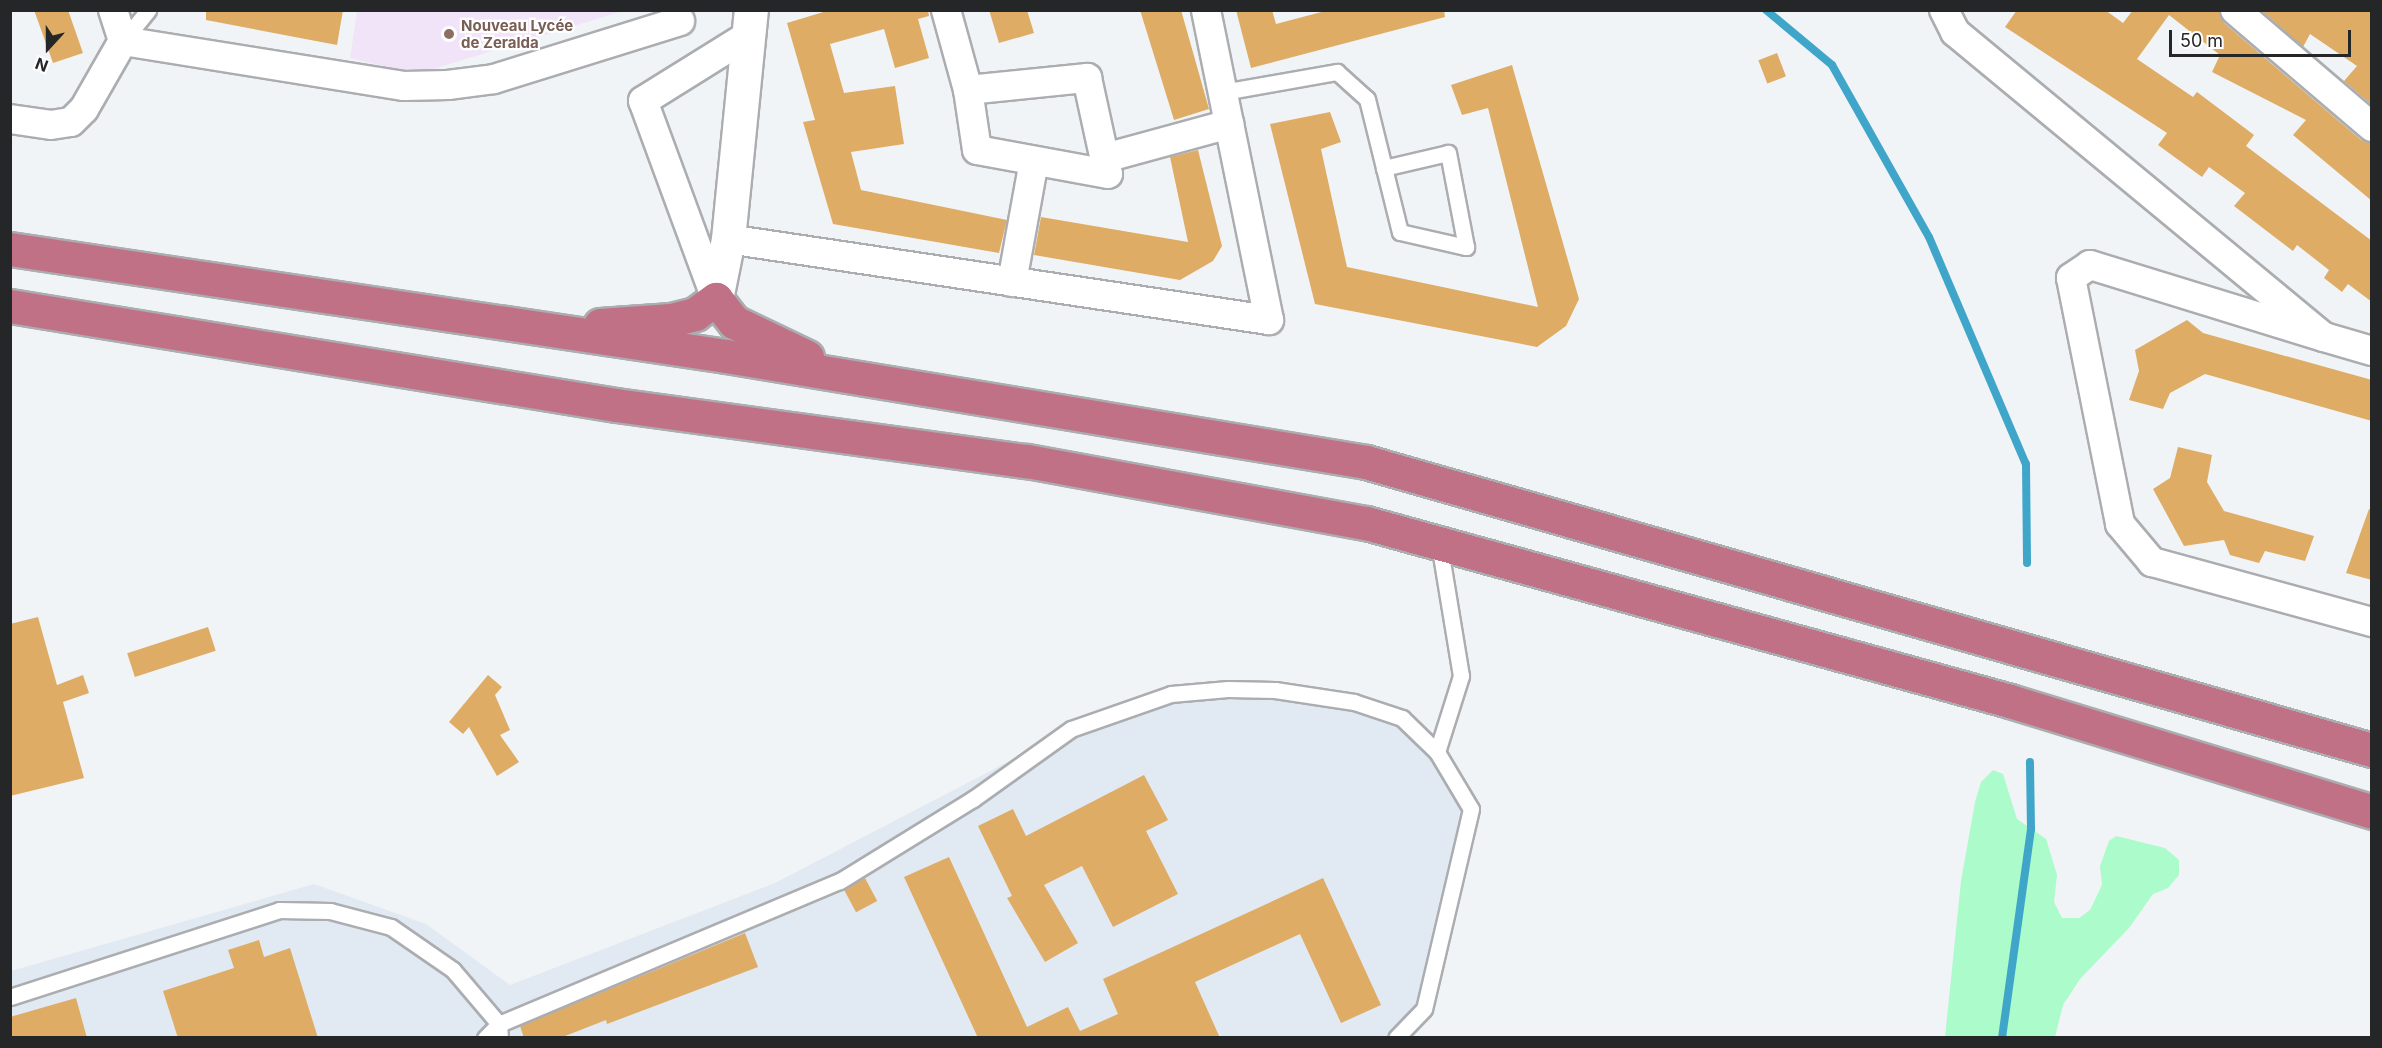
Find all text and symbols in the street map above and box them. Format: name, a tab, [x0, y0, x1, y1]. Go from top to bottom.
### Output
place label: Nouveau Lycée de Zeralda	[461, 16, 573, 51]
north arrow	[18, 18, 78, 78]
scale bar	[2172, 18, 2354, 56]
marker: Nouveau Lycée de Zeralda	[442, 27, 456, 41]
text: 50 m	[2180, 30, 2223, 51]
text: N	[32, 53, 51, 76]

